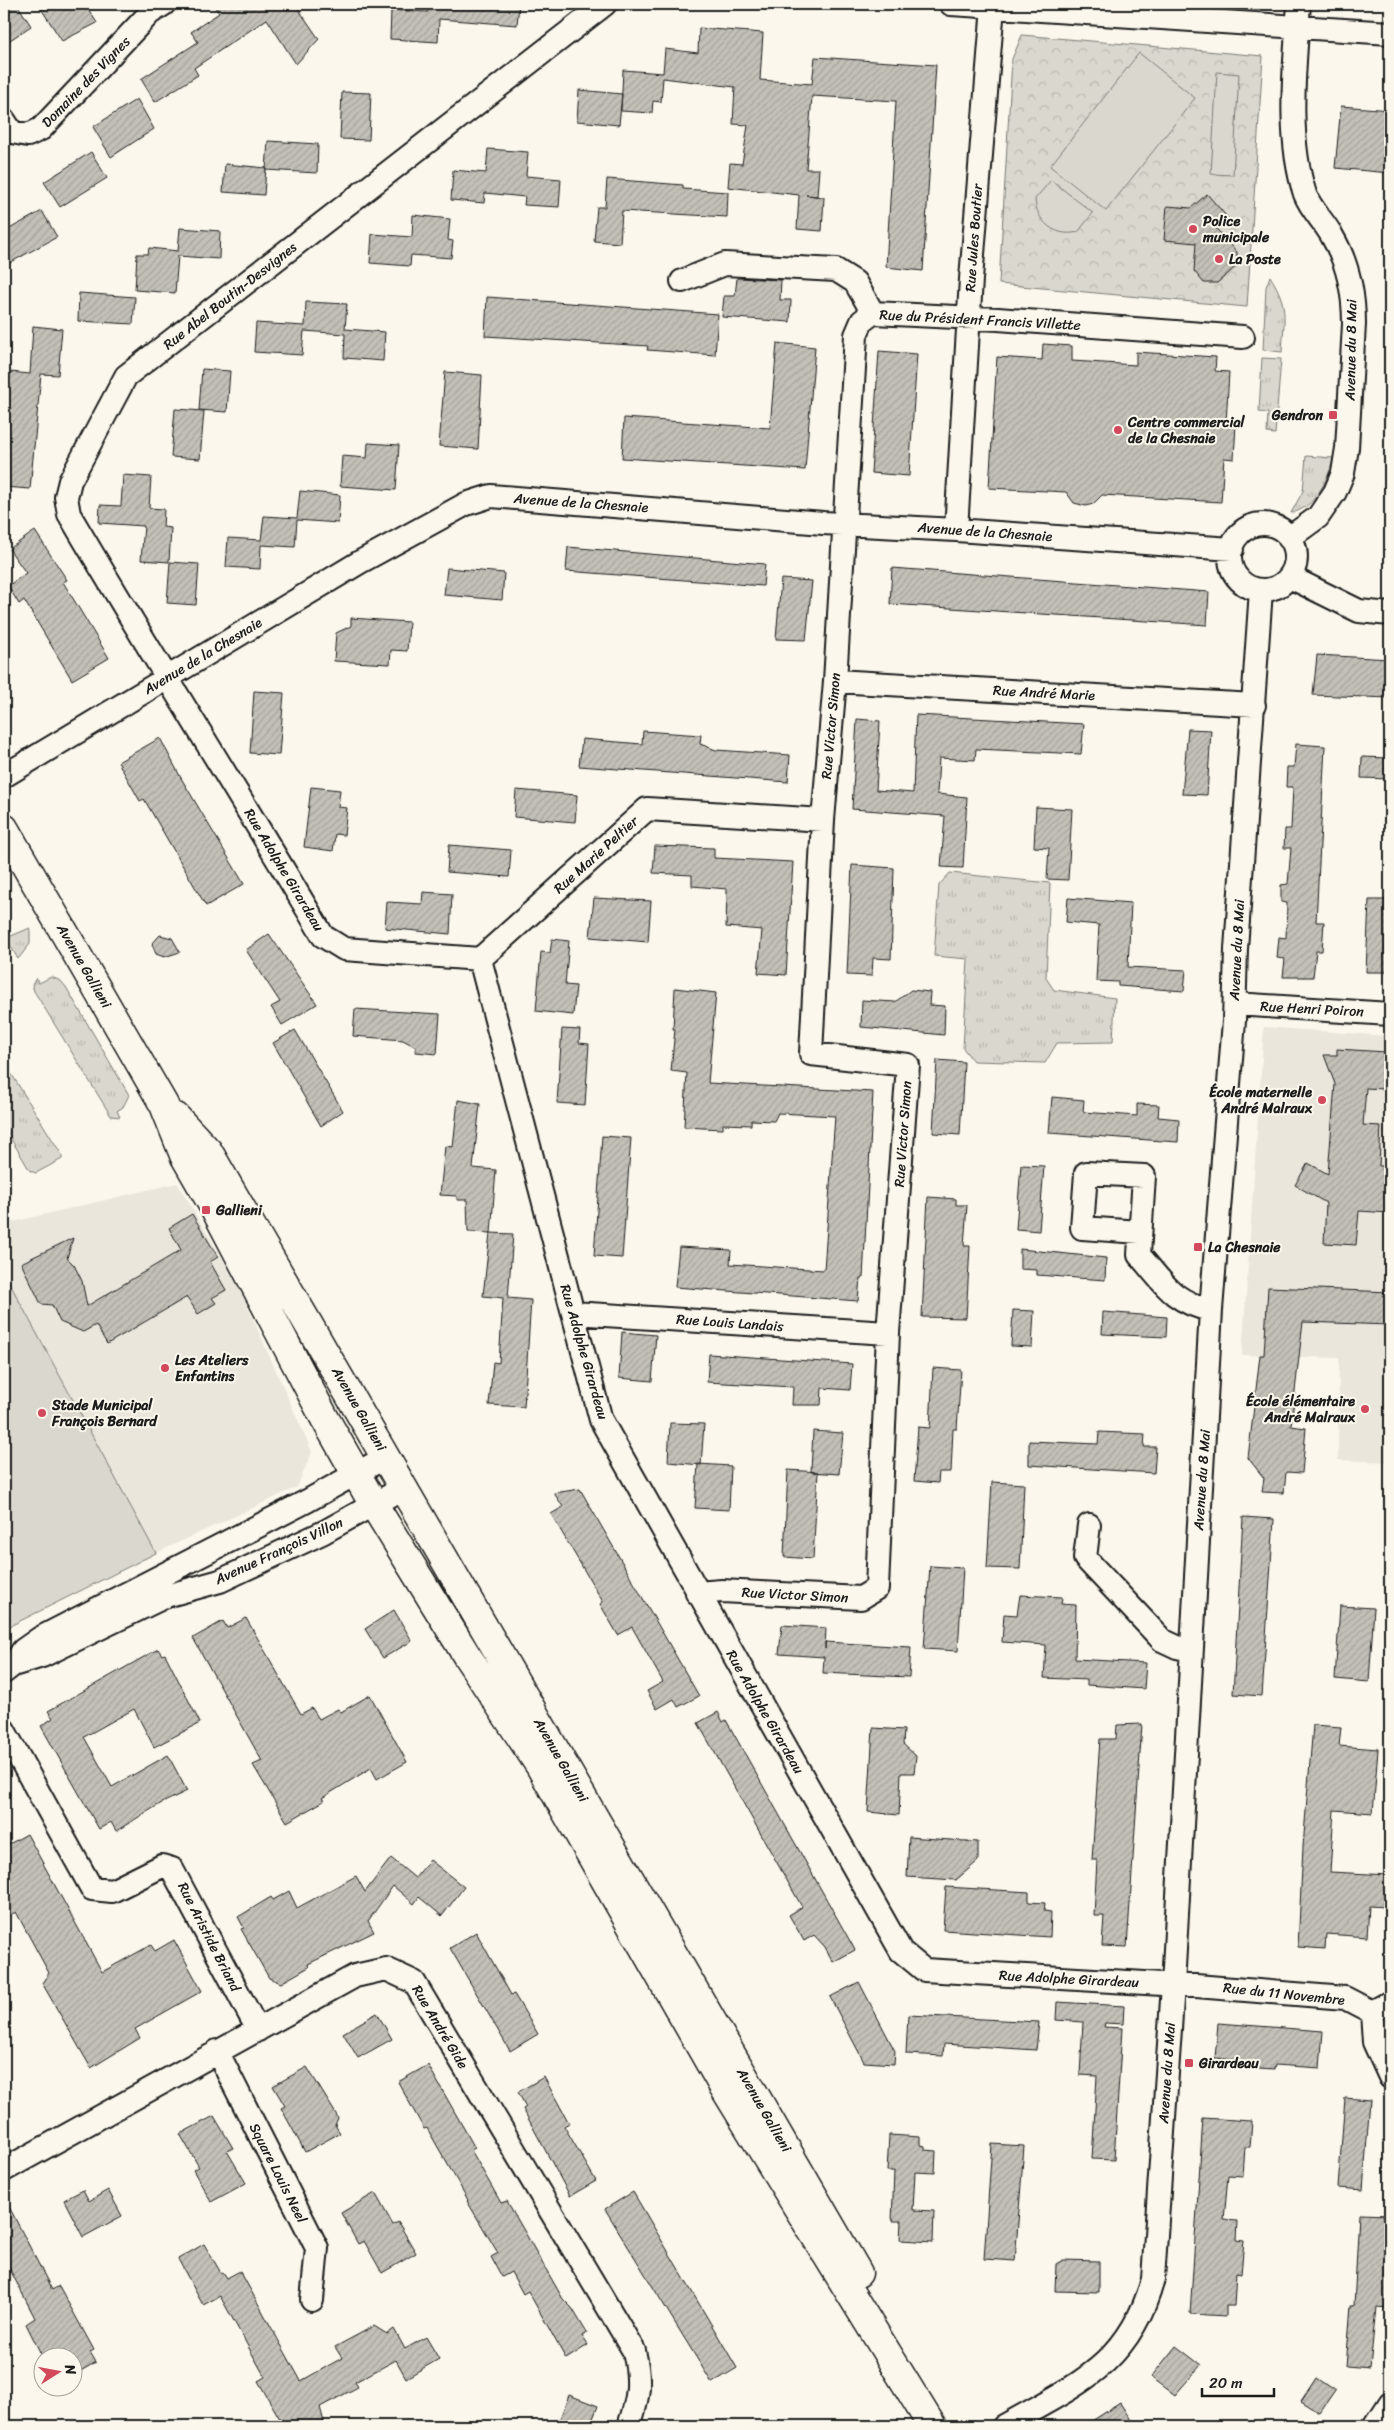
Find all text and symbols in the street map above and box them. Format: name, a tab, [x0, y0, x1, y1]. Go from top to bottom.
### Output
street label: Domaine des Vignes	[35, 30, 137, 134]
street label: Rue Jules Boutier	[958, 182, 990, 293]
place label: Police municipale	[1202, 209, 1270, 250]
marker: Police municipale	[1187, 223, 1199, 235]
street label: Rue Abel Boutin-Desvignes	[157, 235, 303, 357]
place label: La Poste	[1229, 247, 1281, 272]
marker: La Poste	[1213, 253, 1225, 265]
street label: Avenue du 8 Mai	[1338, 298, 1364, 402]
street label: Rue du Président Francis Villette	[879, 302, 1081, 338]
place label: Gendron	[1271, 403, 1323, 428]
marker: Gendron	[1327, 409, 1339, 421]
place label: Centre commercial de la Chesnaie	[1127, 410, 1245, 451]
marker: Centre commercial de la Chesnaie	[1112, 424, 1124, 436]
street label: Avenue de la Chesnaie	[512, 486, 649, 520]
street label: Avenue de la Chesnaie	[916, 515, 1053, 549]
street label: Avenue de la Chesnaie	[138, 610, 267, 702]
street label: Rue Victor Simon	[814, 671, 848, 780]
street label: Rue André Marie	[992, 678, 1096, 708]
street label: Rue Adolphe Girardeau	[237, 804, 331, 937]
street label: Rue Marie Peltier	[548, 809, 645, 900]
street label: Avenue du 8 Mai	[1222, 898, 1252, 1002]
street label: Avenue Gallieni	[49, 918, 119, 1014]
street label: Rue Henri Poiron	[1260, 994, 1365, 1024]
street label: Rue Victor Simon	[887, 1080, 919, 1188]
place label: École maternelle André Malraux	[1209, 1080, 1313, 1121]
marker: École maternelle André Malraux	[1316, 1094, 1328, 1106]
place label: Gallieni	[215, 1198, 263, 1223]
marker: Gallieni	[200, 1204, 212, 1216]
place label: La Chesnaie	[1208, 1235, 1281, 1260]
marker: La Chesnaie	[1192, 1241, 1204, 1253]
street label: Rue Adolphe Girardeau	[553, 1281, 615, 1423]
street label: Rue Louis Landais	[676, 1307, 785, 1339]
place label: Les Ateliers Enfantins	[175, 1348, 249, 1389]
street label: Avenue Gallieni	[324, 1361, 394, 1457]
marker: Les Ateliers Enfantins	[159, 1362, 171, 1374]
place label: École élémentaire André Malraux	[1246, 1389, 1356, 1430]
place label: Stade Municipal François Bernard	[51, 1393, 158, 1434]
marker: École élémentaire André Malraux	[1359, 1403, 1371, 1415]
marker: Stade Municipal François Bernard	[36, 1407, 48, 1419]
street label: Avenue du 8 Mai	[1186, 1427, 1218, 1532]
street label: Avenue François Villon	[210, 1510, 348, 1592]
street label: Rue Victor Simon	[741, 1580, 849, 1610]
street label: Rue Adolphe Girardeau	[719, 1645, 811, 1779]
street label: Avenue Gallieni	[526, 1712, 596, 1808]
street label: Rue Aristide Briand	[171, 1878, 248, 1998]
street label: Rue Adolphe Girardeau	[998, 1963, 1140, 1995]
street label: Rue du 11 Novembre	[1222, 1975, 1346, 2013]
street label: Rue André Gide	[405, 1980, 475, 2074]
street label: Avenue du 8 Mai	[1151, 2020, 1183, 2125]
place label: Girardeau	[1198, 2051, 1259, 2076]
marker: Girardeau	[1183, 2057, 1195, 2069]
street label: Avenue Gallieni	[729, 2062, 799, 2158]
street label: Square Louis Neel	[242, 2119, 314, 2228]
north arrow	[32, 2348, 82, 2398]
text: N	[57, 2361, 84, 2377]
scale bar	[1202, 2365, 1274, 2397]
text: 20 m	[1209, 2370, 1243, 2396]

